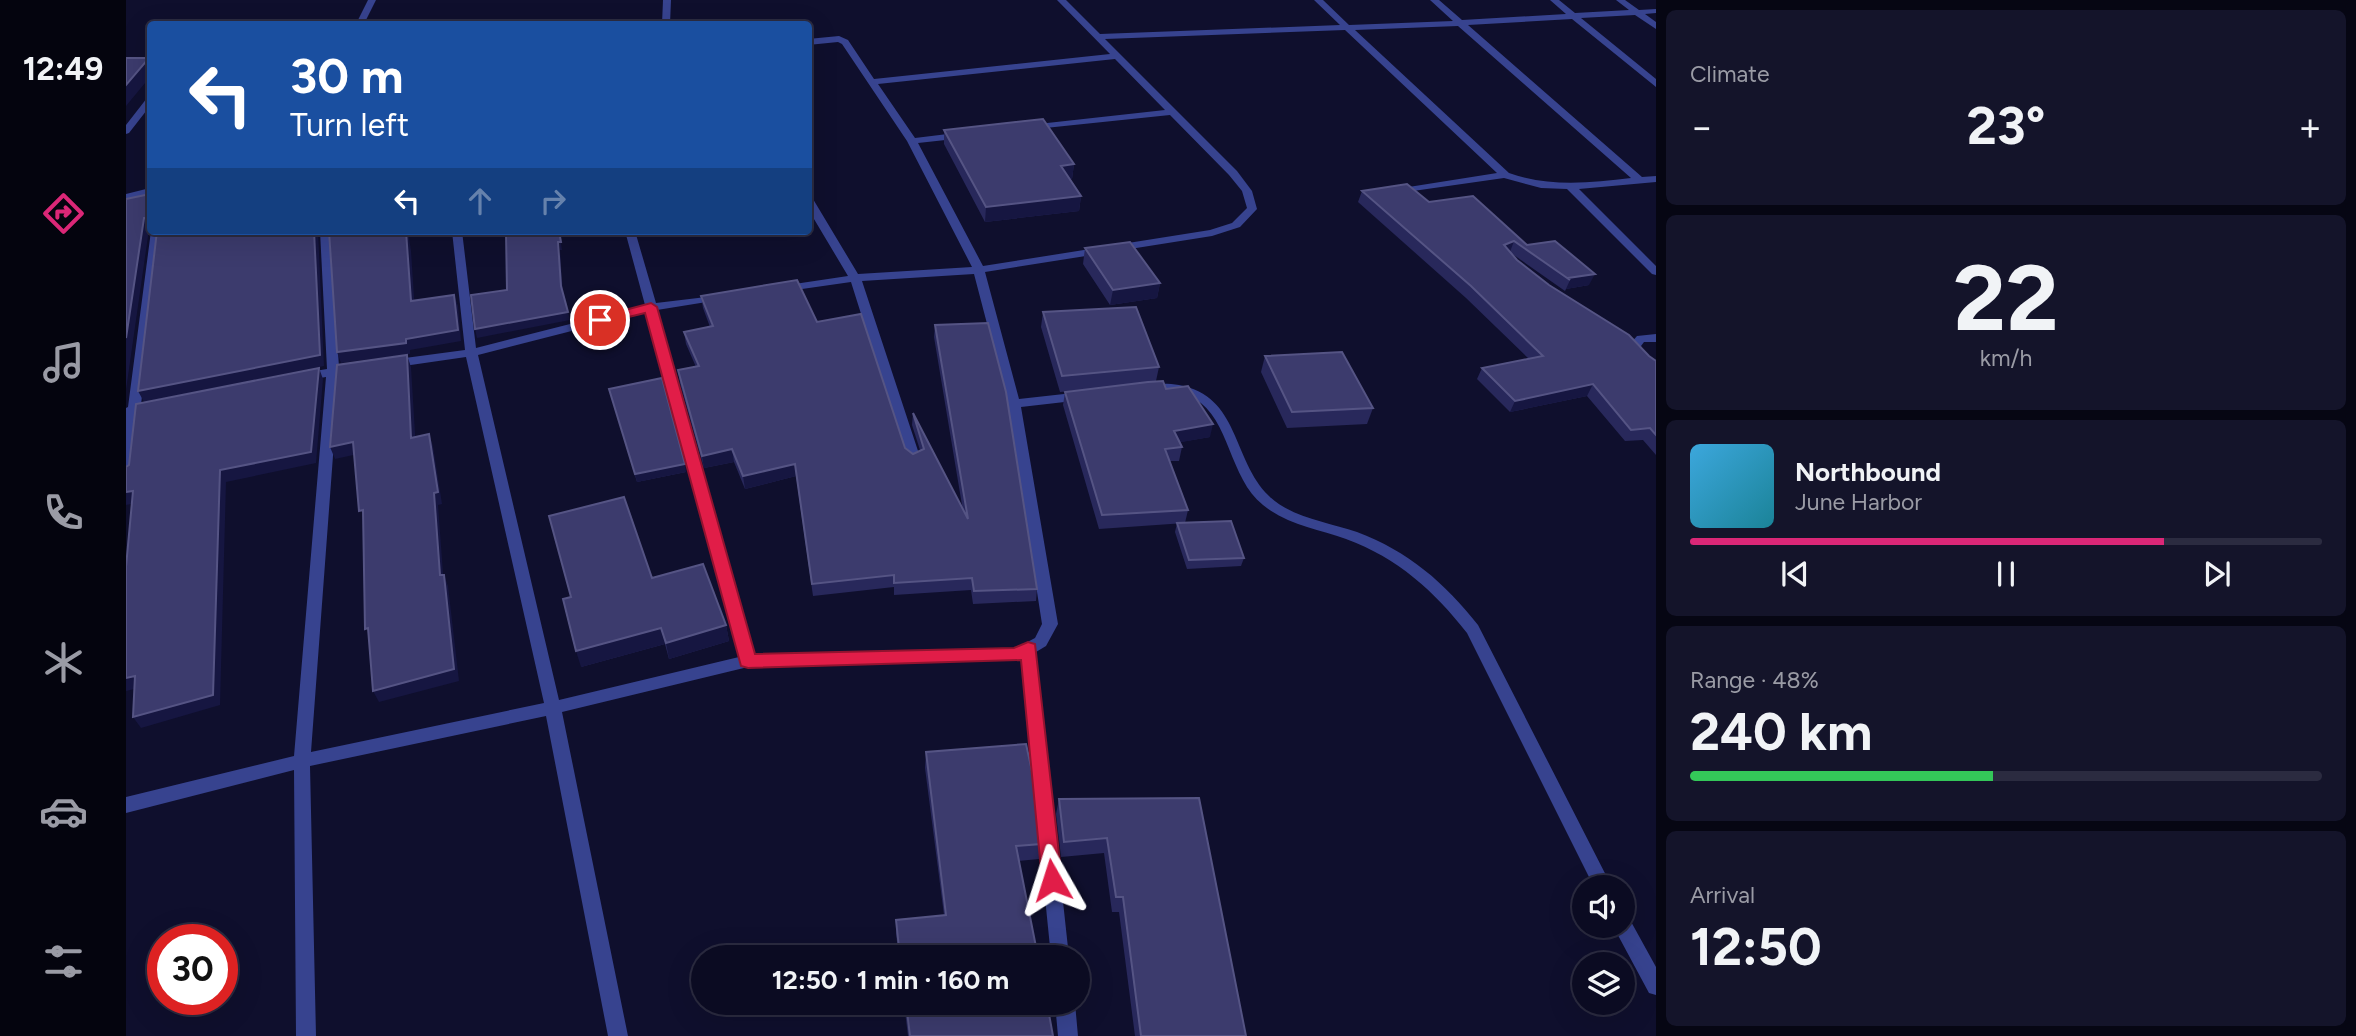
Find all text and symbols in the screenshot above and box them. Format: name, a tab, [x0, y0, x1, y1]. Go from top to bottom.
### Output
text: 30 m	[290, 46, 403, 105]
icon: left	[175, 49, 266, 140]
text: 12:49	[23, 50, 103, 88]
text: Climate	[1690, 60, 1769, 88]
text: 23°	[1967, 95, 2045, 157]
text: −	[1690, 104, 1714, 150]
text: +	[2298, 104, 2322, 150]
text: Turn left	[290, 106, 409, 144]
icon: left	[388, 182, 426, 220]
icon: ahead	[461, 182, 499, 220]
icon: right	[534, 182, 572, 220]
icon: directions	[39, 189, 88, 238]
text: 22	[1953, 244, 2059, 353]
pin	[570, 290, 630, 350]
icon: arrive	[581, 301, 619, 339]
icon: music	[39, 338, 88, 387]
text: km/h	[1980, 344, 2032, 372]
text: Northbound	[1795, 456, 1941, 488]
icon: phone	[39, 488, 88, 537]
text: June Harbor	[1795, 488, 1922, 516]
icon: previous	[1776, 555, 1814, 593]
icon: pause	[1987, 555, 2025, 593]
icon: next	[2198, 555, 2236, 593]
icon: climate	[39, 638, 88, 687]
text: Range · 48%	[1690, 666, 1819, 694]
text: 240 km	[1690, 701, 1872, 763]
icon: car	[39, 787, 88, 836]
position arrow	[1015, 843, 1089, 917]
map controls	[1572, 875, 1635, 1015]
button: sound	[1572, 875, 1635, 938]
text: Arrival	[1690, 881, 1755, 909]
text: 12:50	[1690, 916, 1822, 978]
speed limit sign: 30	[147, 924, 238, 1015]
icon: filters	[39, 937, 88, 986]
button: layers	[1572, 952, 1635, 1015]
text: 12:50 · 1 min · 160 m	[772, 964, 1009, 996]

